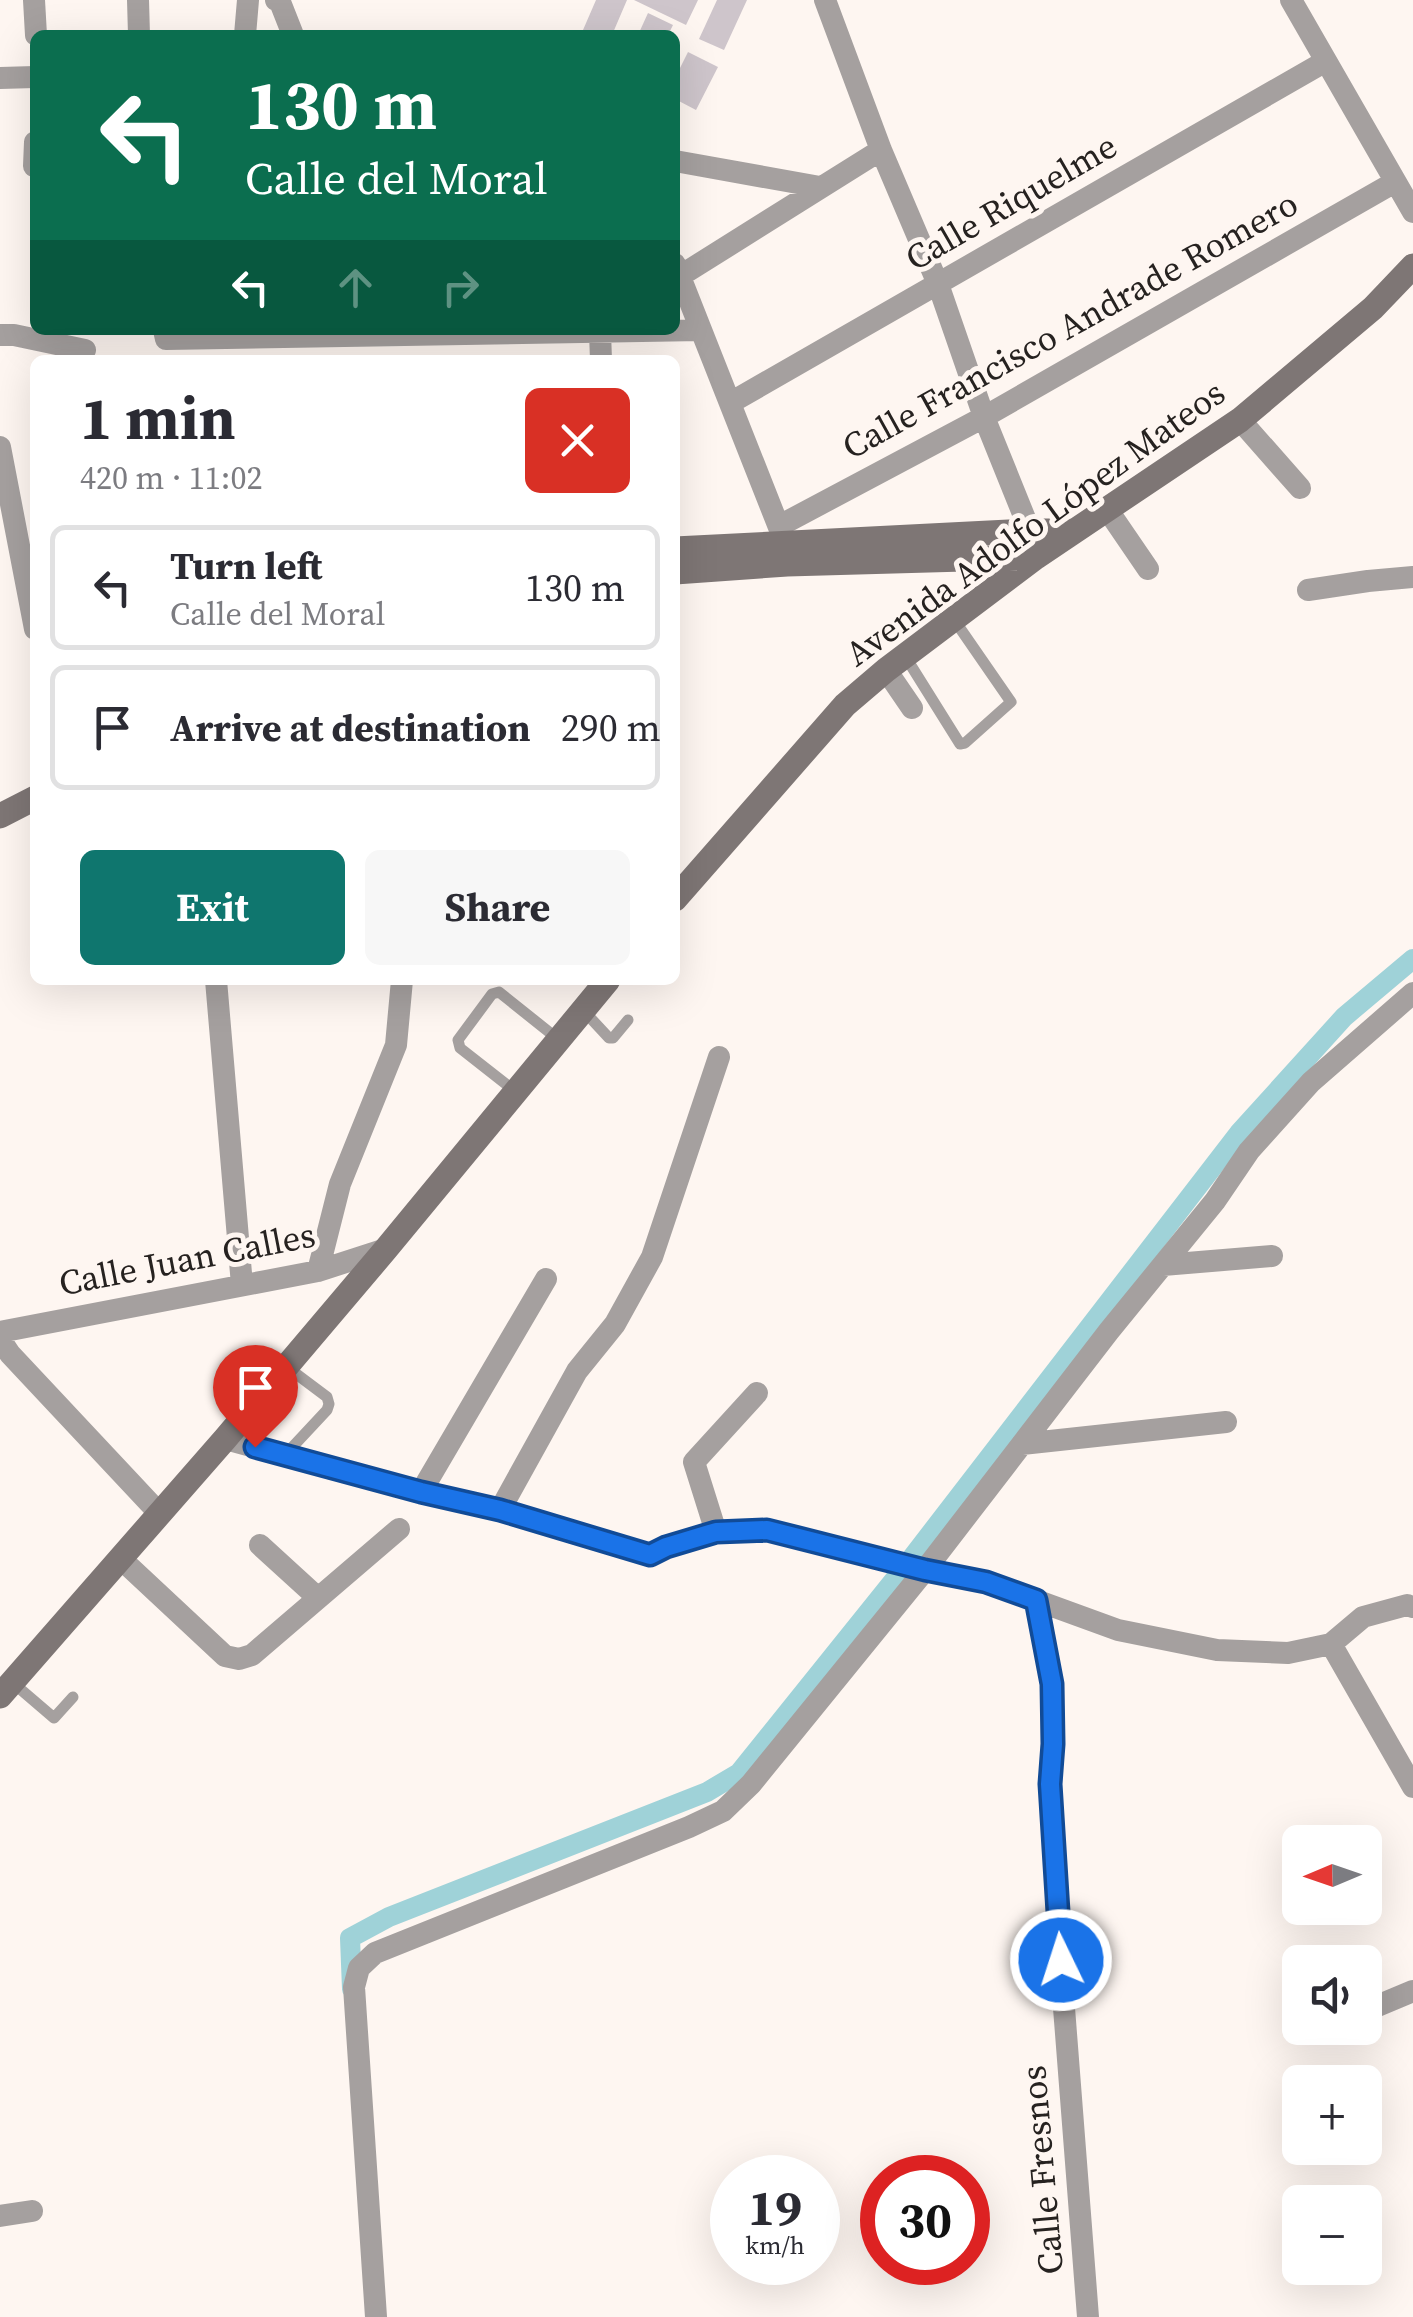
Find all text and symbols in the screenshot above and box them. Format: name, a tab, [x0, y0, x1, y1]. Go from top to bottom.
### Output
text: 130 m	[245, 56, 437, 152]
icon: left	[80, 70, 210, 200]
street label: Calle Riquelme	[896, 122, 1126, 282]
text: Calle del Moral	[245, 147, 548, 209]
street label: Calle Francisco Andrade Romero	[834, 179, 1306, 471]
icon: left	[223, 260, 278, 315]
icon: ahead	[328, 260, 383, 315]
icon: right	[433, 260, 488, 315]
street label: Avenida Adolfo López Mateos	[835, 369, 1235, 677]
text: 1 min	[80, 377, 236, 459]
button: close	[525, 388, 630, 493]
text: 420 m · 11:02	[80, 456, 262, 500]
text: Turn left	[170, 540, 322, 592]
icon: left	[85, 560, 140, 615]
text: 130 m	[525, 562, 625, 614]
text: Calle del Moral	[170, 592, 385, 636]
icon: arrive	[85, 700, 140, 755]
text: Arrive at destination	[170, 702, 531, 754]
text: 290 m	[561, 702, 661, 754]
button: Exit	[80, 850, 345, 965]
button: Share	[365, 850, 630, 965]
street label: Calle Juan Calles	[55, 1211, 319, 1307]
pin	[213, 1345, 298, 1448]
icon: arrive	[228, 1360, 283, 1415]
north arrow	[1282, 1825, 1382, 1925]
map controls	[1282, 1825, 1382, 2285]
position arrow	[1009, 1908, 1113, 2012]
button: sound	[1282, 1945, 1382, 2045]
street label: Calle Fresnos	[1009, 2064, 1075, 2276]
button: +	[1282, 2065, 1382, 2165]
speed limit sign: 30	[860, 2155, 990, 2285]
text: 19	[748, 2173, 802, 2242]
button: −	[1282, 2185, 1382, 2285]
text: km/h	[745, 2228, 805, 2262]

